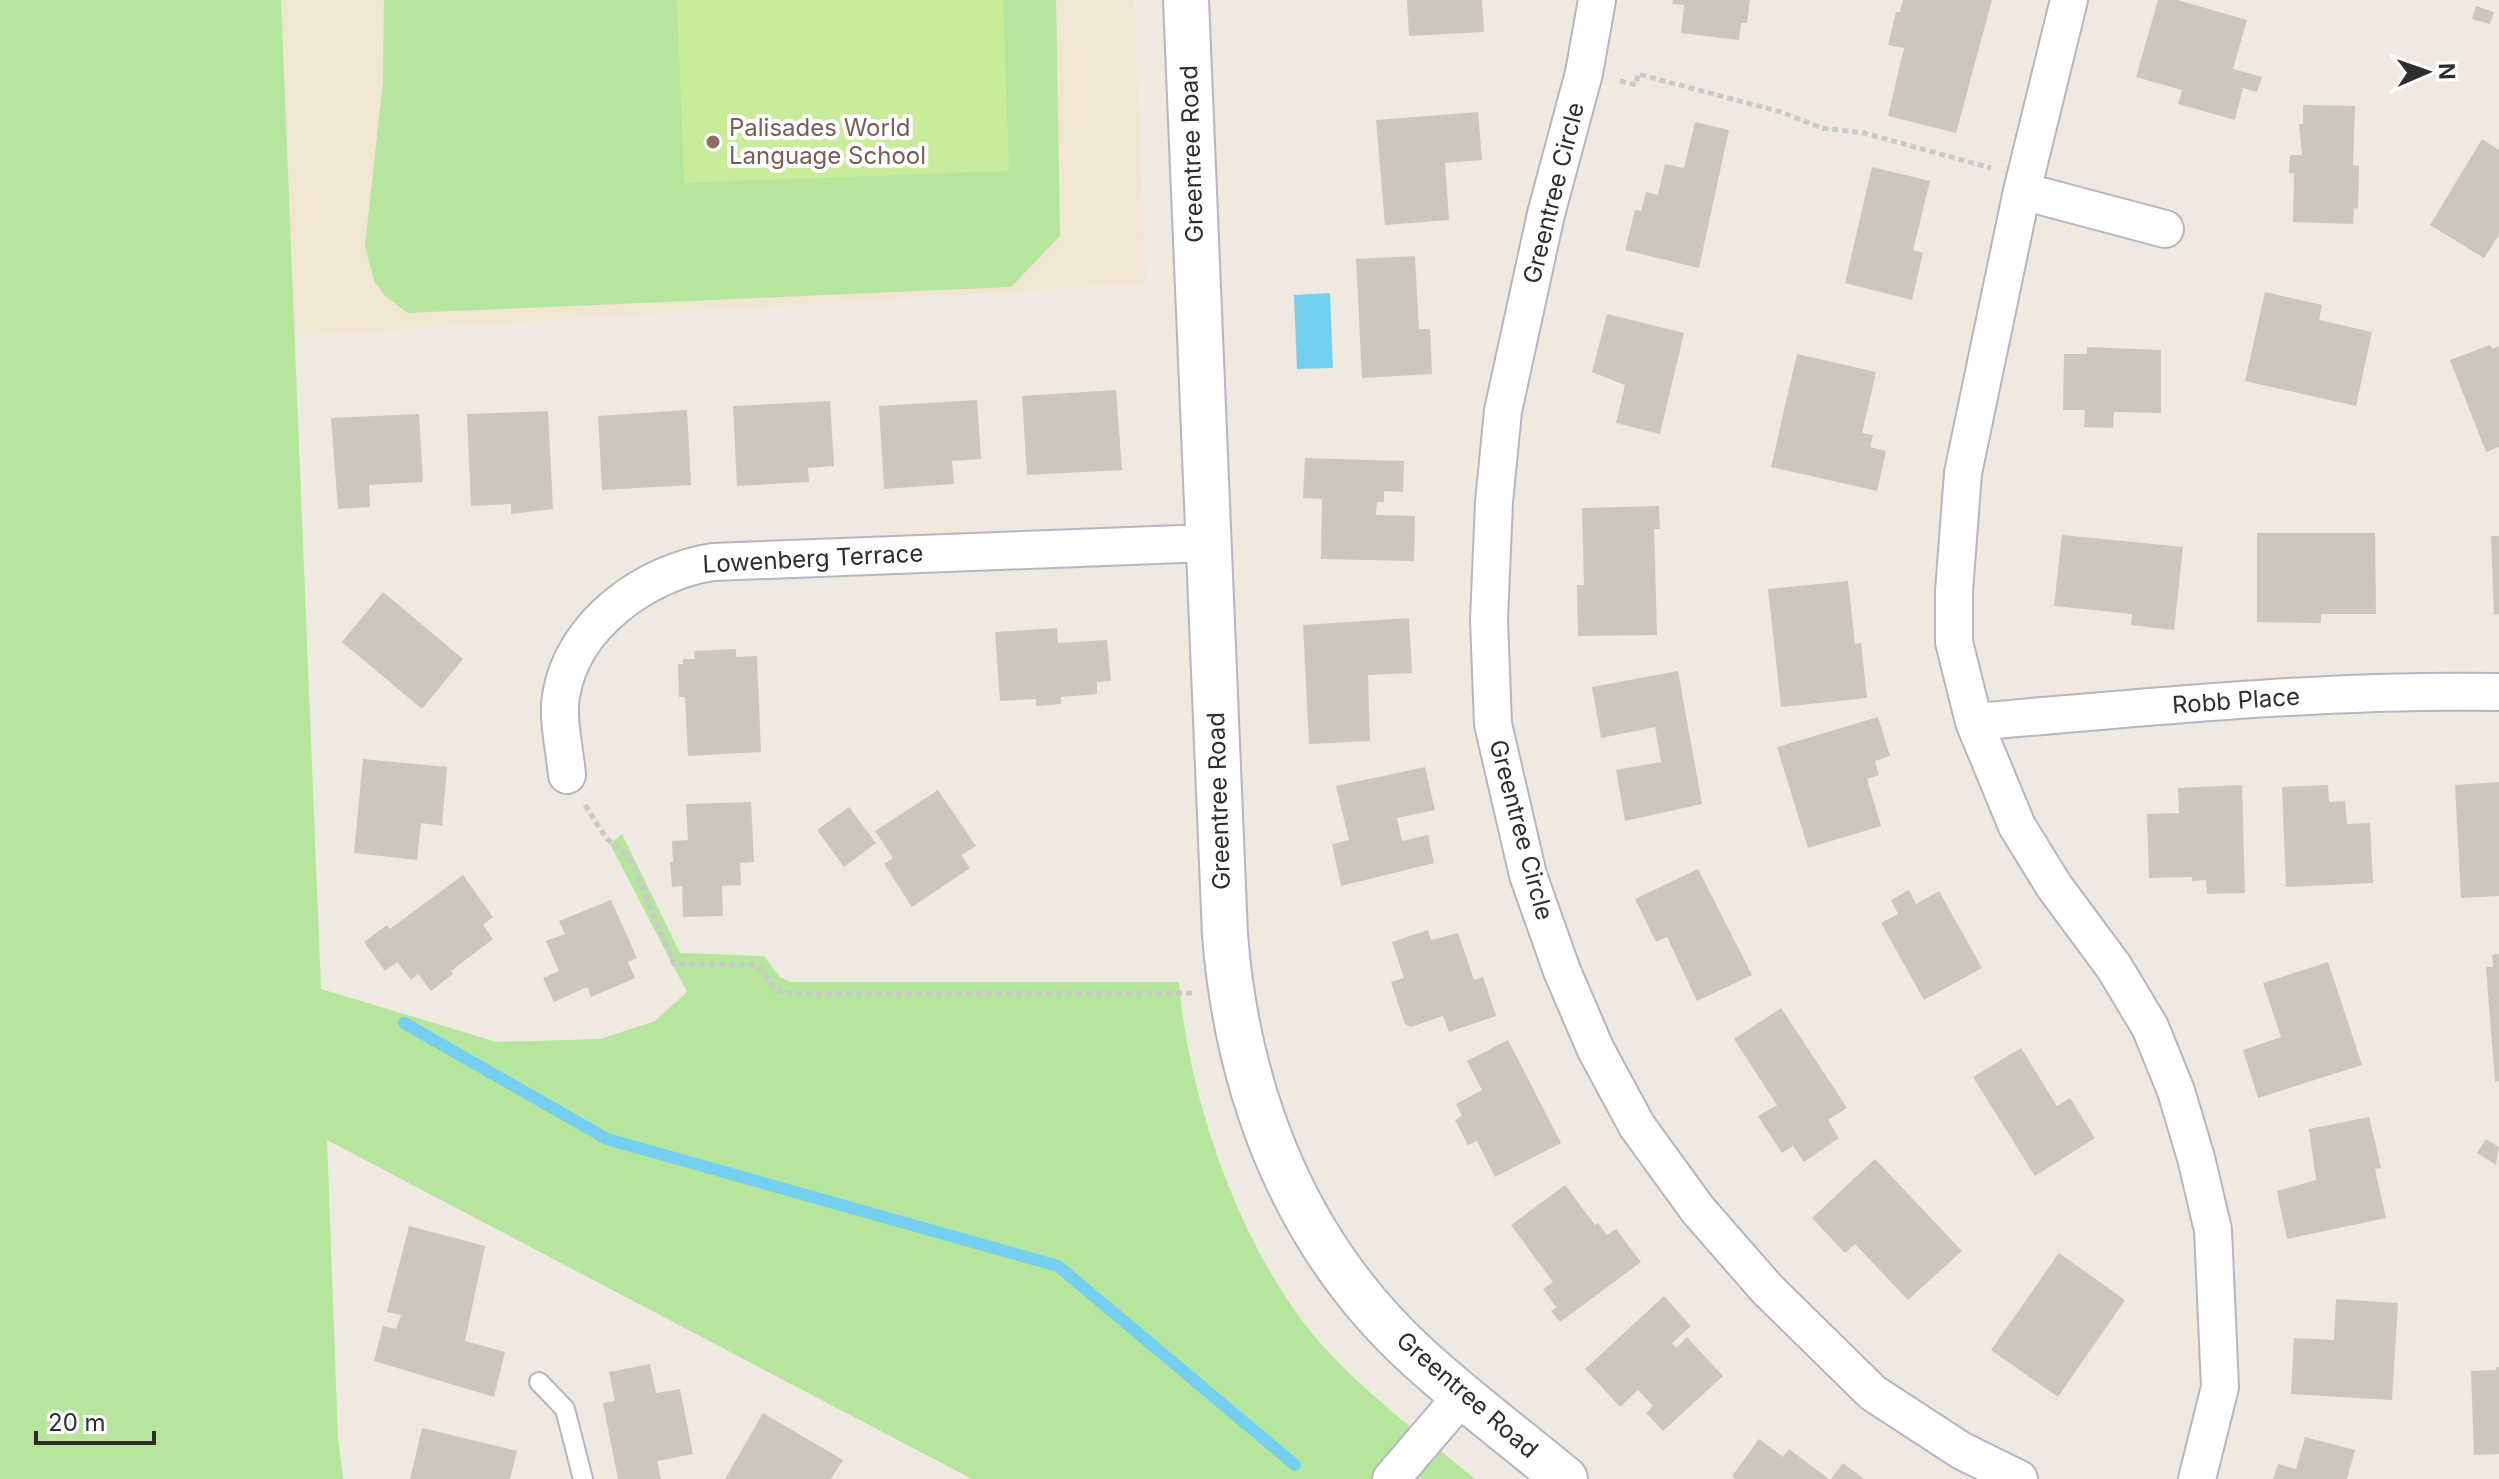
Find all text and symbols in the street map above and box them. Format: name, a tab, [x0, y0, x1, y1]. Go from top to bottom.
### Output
north arrow	[2387, 32, 2467, 112]
text: N	[2434, 62, 2460, 80]
street label: Greentree Road	[1174, 65, 1209, 243]
street label: Greentree Circle	[1517, 99, 1590, 286]
place label: Palisades World Language School	[729, 113, 926, 170]
marker: Palisades World Language School	[704, 133, 722, 151]
street label: Lowenberg Terrace	[702, 538, 924, 579]
street label: Robb Place	[2171, 682, 2301, 719]
street label: Greentree Road	[1201, 712, 1236, 890]
street label: Greentree Circle	[1483, 737, 1559, 923]
street label: Greentree Road	[1391, 1325, 1544, 1464]
scale bar	[36, 1395, 154, 1445]
text: 20 m	[48, 1408, 106, 1437]

